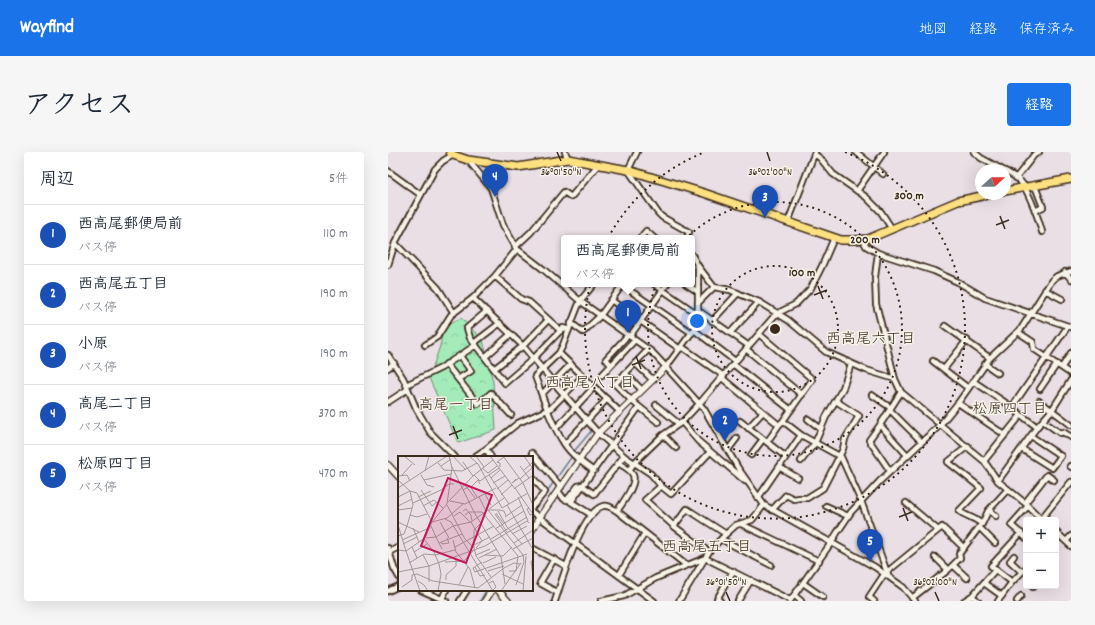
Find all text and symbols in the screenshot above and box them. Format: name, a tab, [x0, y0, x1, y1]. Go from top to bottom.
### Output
text: Wayfind	[20, 15, 74, 42]
text: 地図	[919, 20, 947, 40]
text: 経路	[969, 20, 997, 40]
text: 保存済み	[1019, 20, 1075, 40]
button: 経路	[1007, 83, 1071, 126]
text: アクセス	[24, 88, 134, 128]
pin: 4	[482, 164, 508, 197]
north arrow	[975, 164, 1011, 200]
text: 36°01'50"N	[541, 166, 581, 180]
text: 36°02'00"N	[748, 166, 792, 180]
text: 周辺	[40, 169, 74, 193]
text: 5件	[329, 170, 348, 189]
pin: 3	[752, 185, 778, 218]
text: 300 m	[894, 188, 924, 205]
text: 西高尾郵便局前	[78, 214, 183, 236]
text: 1	[52, 225, 54, 244]
text: 110 m	[323, 225, 348, 244]
text: 200 m	[850, 232, 880, 249]
popup	[561, 235, 695, 287]
text: バス停	[78, 239, 117, 258]
text: 西高尾郵便局前	[575, 241, 681, 263]
text: 100 m	[789, 265, 815, 282]
text: バス停	[575, 266, 615, 285]
text: 西高尾五丁目	[78, 274, 168, 296]
text: 2	[50, 285, 56, 304]
text: 190 m	[320, 285, 348, 304]
text: バス停	[78, 299, 117, 318]
pin: 1	[615, 300, 641, 333]
your location	[687, 311, 707, 331]
centre of rings	[768, 322, 782, 336]
district label: 西高尾六丁目	[826, 329, 916, 351]
text: 小原	[78, 334, 108, 356]
text: 3	[50, 345, 56, 364]
text: 190 m	[320, 345, 348, 364]
text: バス停	[78, 359, 117, 378]
district label: 西高尾八丁目	[545, 373, 635, 395]
text: 高尾二丁目	[78, 394, 153, 416]
district label: 高尾一丁目	[418, 395, 494, 417]
district label: 松原四丁目	[972, 399, 1048, 421]
text: 4	[50, 405, 56, 424]
text: 370 m	[318, 405, 348, 424]
pin: 2	[712, 408, 738, 441]
text: バス停	[78, 419, 117, 438]
text: 松原四丁目	[78, 454, 153, 476]
inset map	[398, 456, 533, 591]
text: 5	[50, 465, 56, 484]
text: 470 m	[319, 465, 348, 484]
text: バス停	[78, 479, 117, 498]
map controls	[1023, 517, 1059, 589]
button: +	[1023, 517, 1059, 553]
pin: 5	[857, 529, 883, 562]
district label: 西高尾五丁目	[662, 537, 752, 559]
button: −	[1023, 553, 1059, 589]
text: 36°01'50"N	[706, 576, 746, 590]
text: 36°02'00"N	[913, 576, 957, 590]

